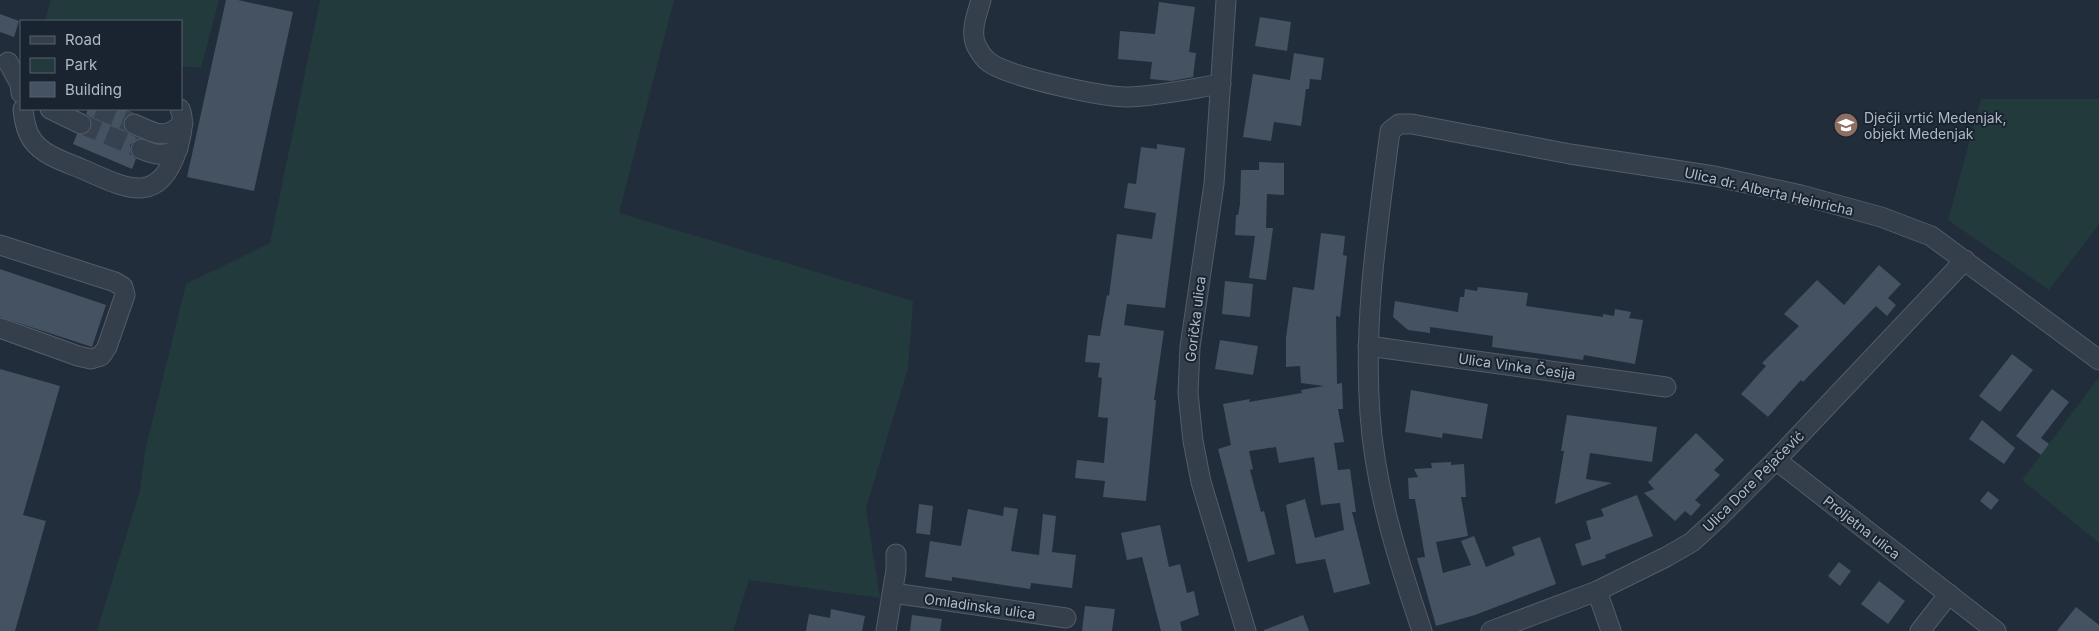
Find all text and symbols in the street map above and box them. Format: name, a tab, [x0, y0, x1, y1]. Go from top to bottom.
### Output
legend	[20, 20, 182, 110]
text: Road	[65, 30, 101, 49]
text: Park	[65, 55, 98, 74]
text: Building	[65, 80, 122, 99]
place label: Dječji vrtić Medenjak, objekt Medenjak	[1864, 109, 2006, 142]
school or university icon: Dječji vrtić Medenjak, objekt Medenjak	[1833, 112, 1859, 138]
street label: Ulica dr. Alberta Heinricha	[1683, 163, 1855, 219]
street label: Gorička ulica	[1181, 275, 1209, 363]
street label: Ulica Vinka Česija	[1457, 349, 1577, 383]
street label: Ulica Dore Pejačević	[1699, 427, 1807, 535]
street label: Proljetna ulica	[1820, 492, 1904, 562]
street label: Omladinska ulica	[923, 590, 1037, 622]

